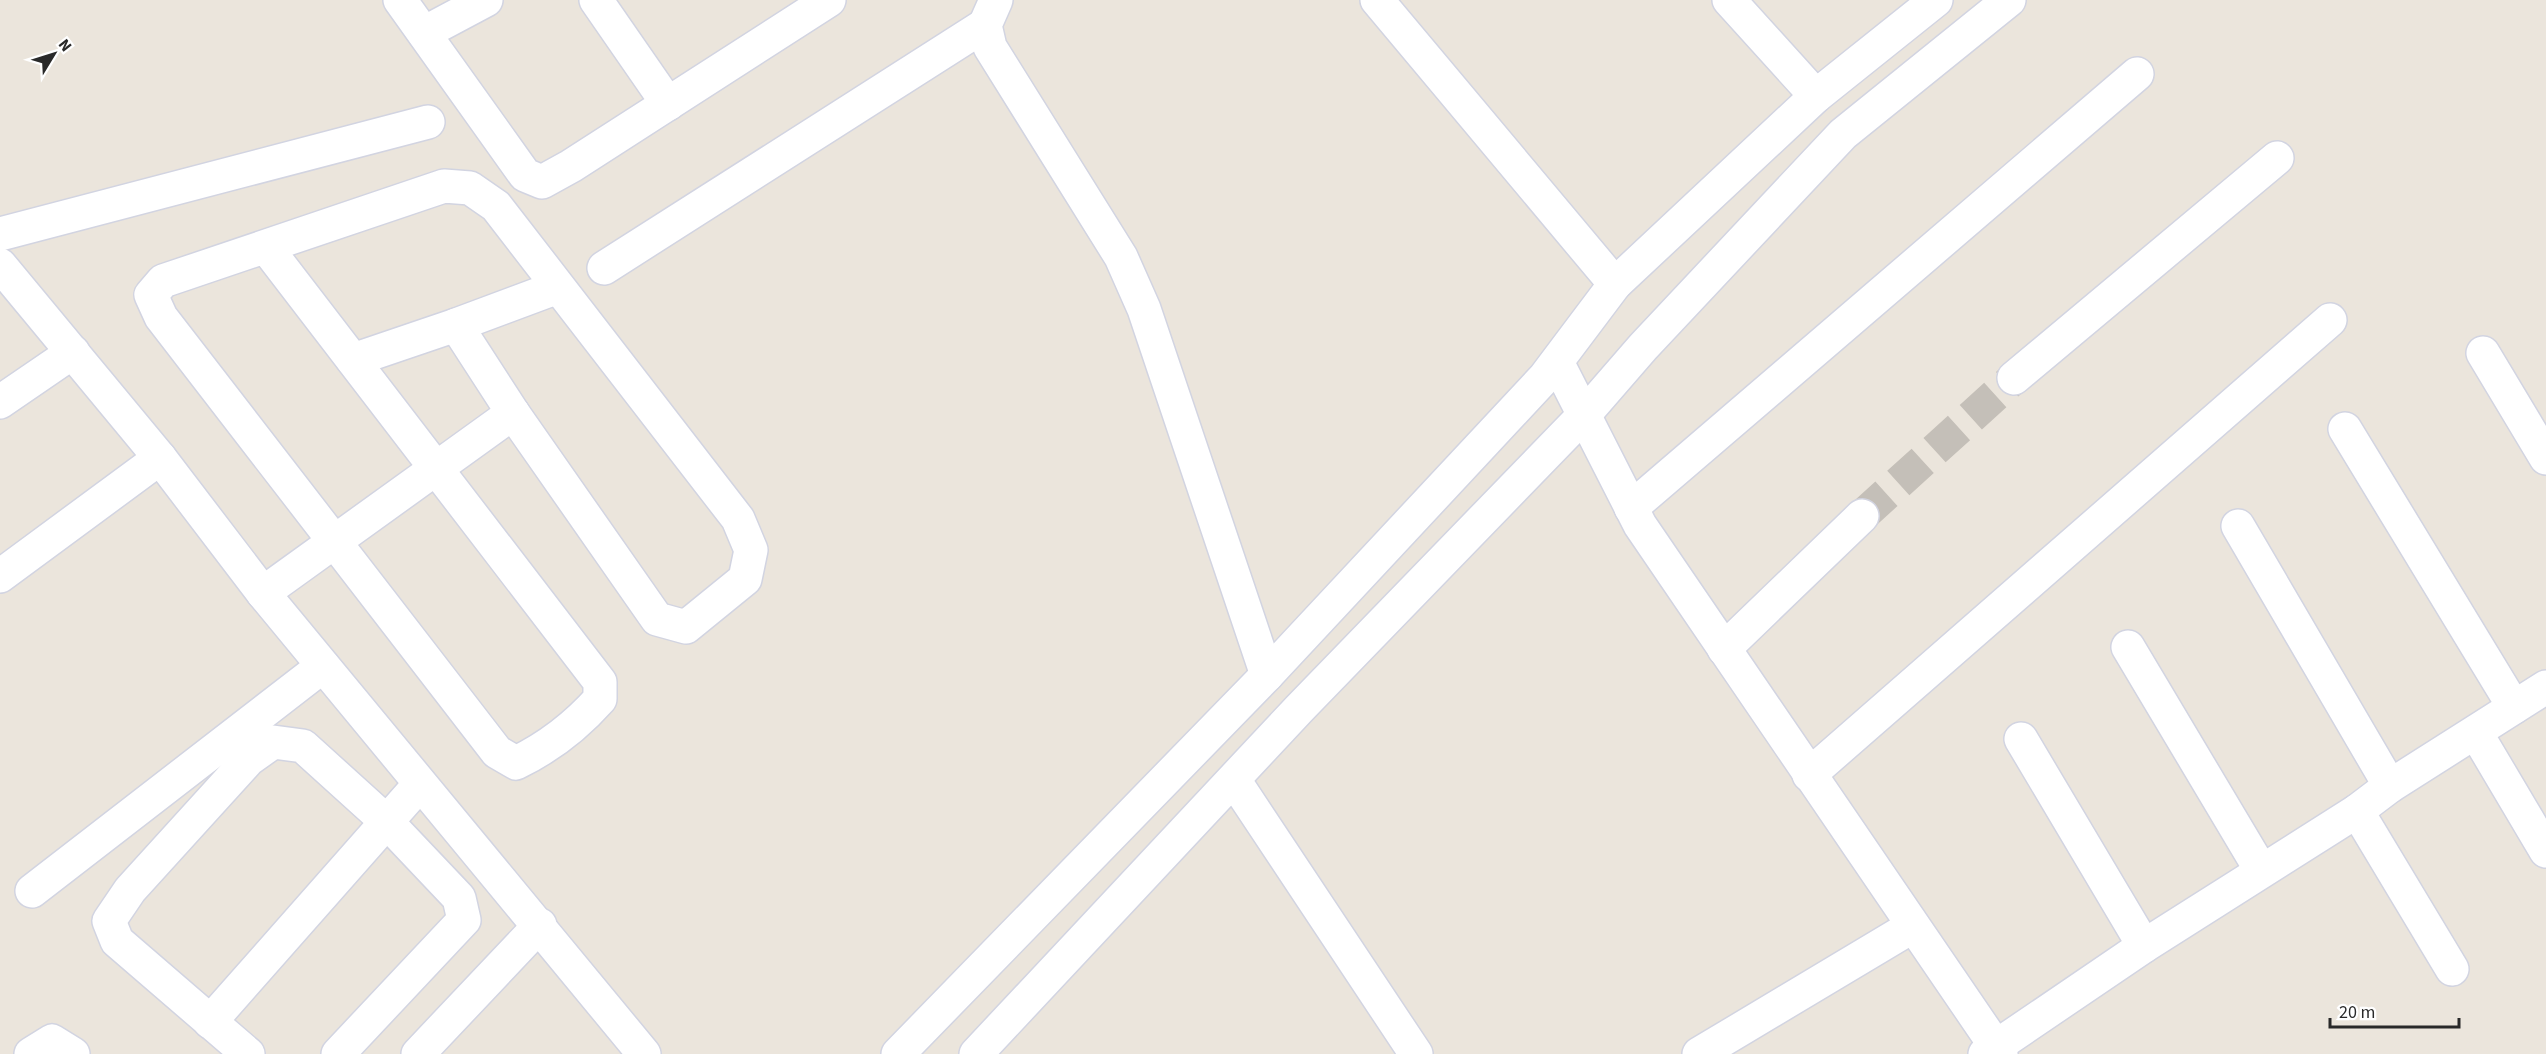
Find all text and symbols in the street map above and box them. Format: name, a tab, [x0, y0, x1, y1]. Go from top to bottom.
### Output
north arrow	[24, 24, 84, 84]
text: N	[53, 34, 77, 56]
scale bar	[2330, 991, 2459, 1029]
text: 20 m	[2339, 1000, 2375, 1025]

